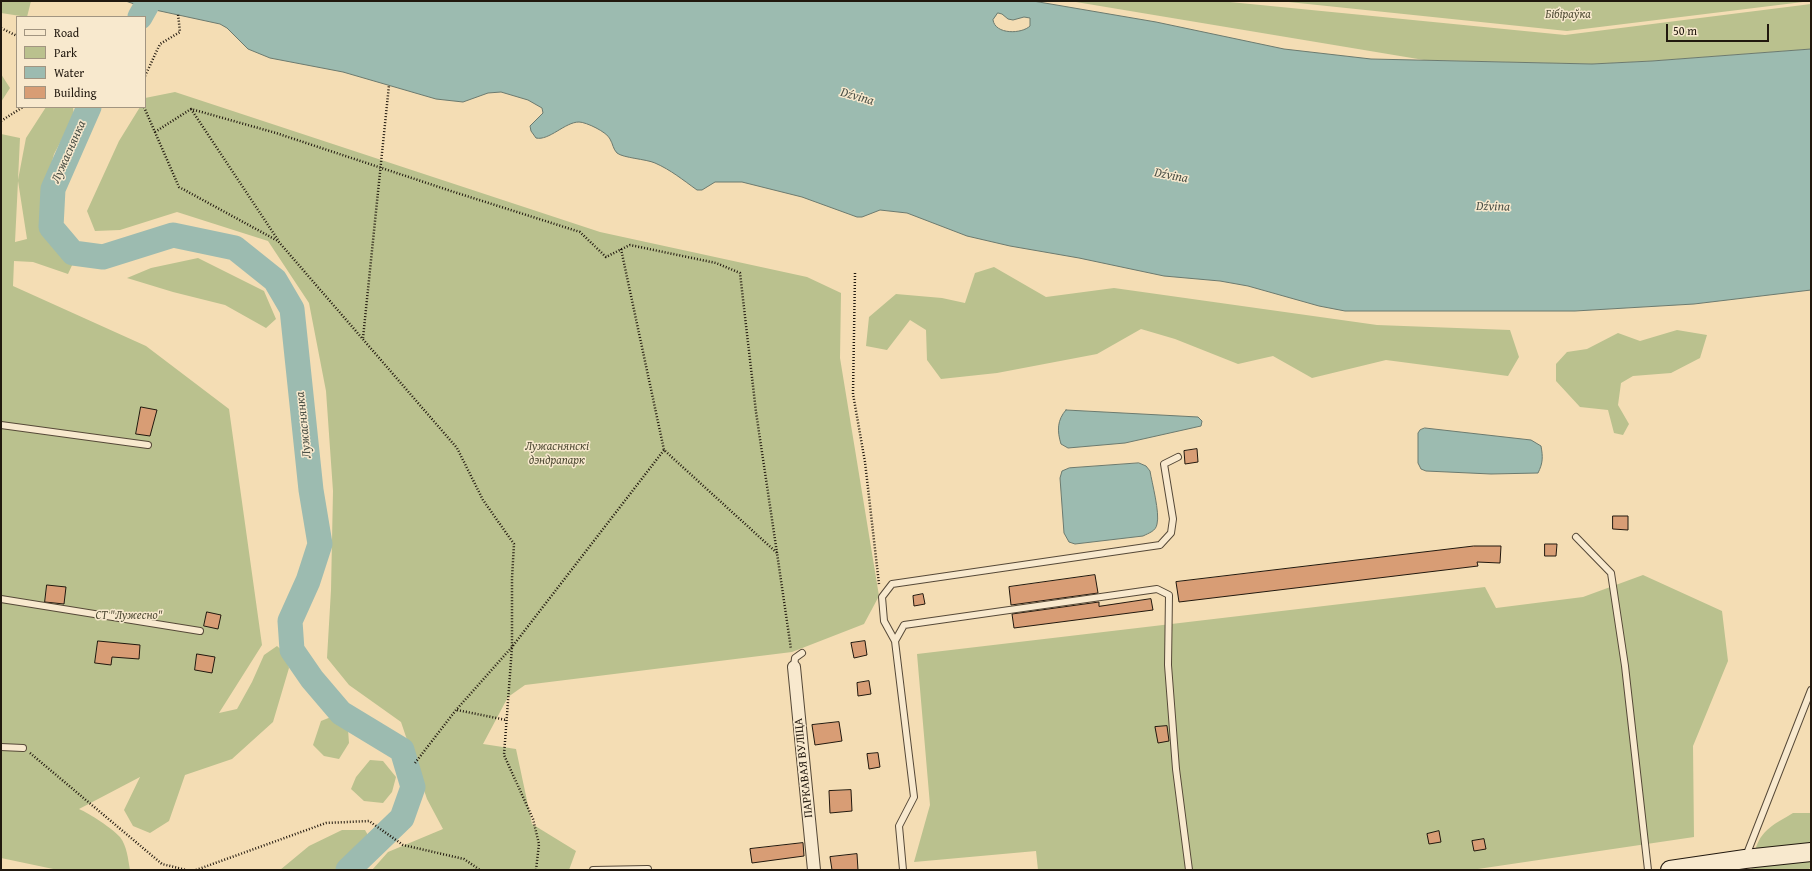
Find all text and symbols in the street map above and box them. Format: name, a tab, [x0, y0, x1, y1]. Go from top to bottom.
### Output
park label: Бібіраўка	[1545, 8, 1591, 22]
legend	[16, 16, 146, 108]
scale bar	[1668, 16, 1771, 42]
text: 50 m	[1673, 22, 1697, 39]
text: Road	[54, 24, 79, 41]
text: Park	[54, 44, 77, 61]
text: Water	[54, 64, 84, 81]
text: Building	[54, 84, 97, 101]
water label: Dźvina	[838, 85, 876, 109]
water label: Лужаснянка	[48, 118, 90, 186]
water label: Dźvina	[1153, 165, 1189, 187]
water label: Dźvina	[1476, 199, 1510, 215]
water label: Лужаснянка	[293, 391, 315, 459]
park label: Лужаснянскі дэндрапарк	[525, 440, 589, 468]
park label: СТ "Лужесно"	[95, 609, 163, 623]
street label: ПАРКАВАЯ ВУЛІЦА	[792, 717, 816, 819]

